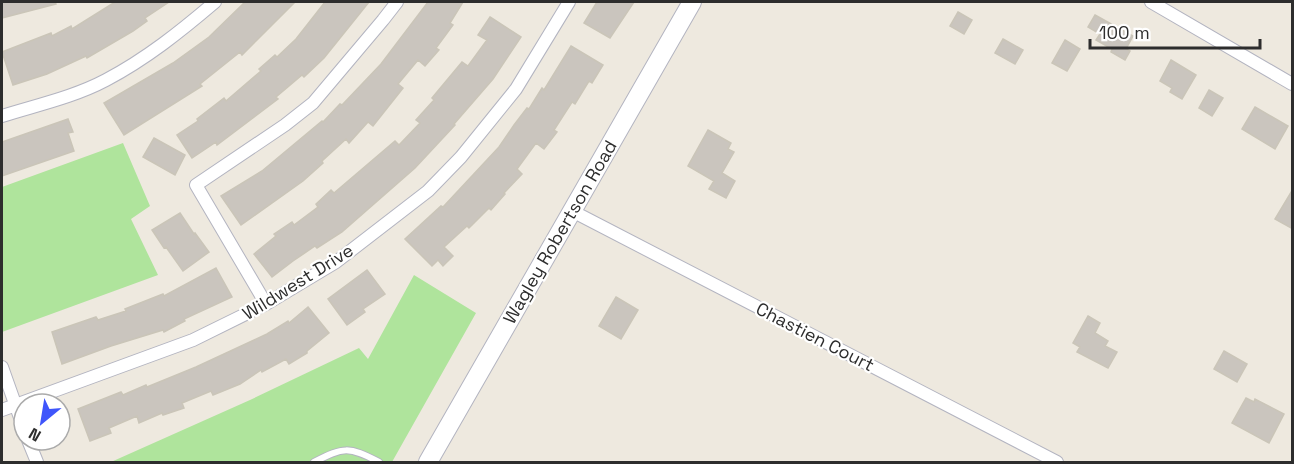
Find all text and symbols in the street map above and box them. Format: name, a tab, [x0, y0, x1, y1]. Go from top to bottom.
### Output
scale bar	[1090, 12, 1260, 50]
text: 100 m	[1099, 21, 1150, 44]
street label: Wagley Robertson Road	[498, 136, 622, 328]
street label: Wildwest Drive	[238, 238, 357, 325]
street label: Chastien Court	[752, 297, 878, 376]
north arrow	[12, 392, 72, 452]
text: N	[25, 423, 45, 446]

